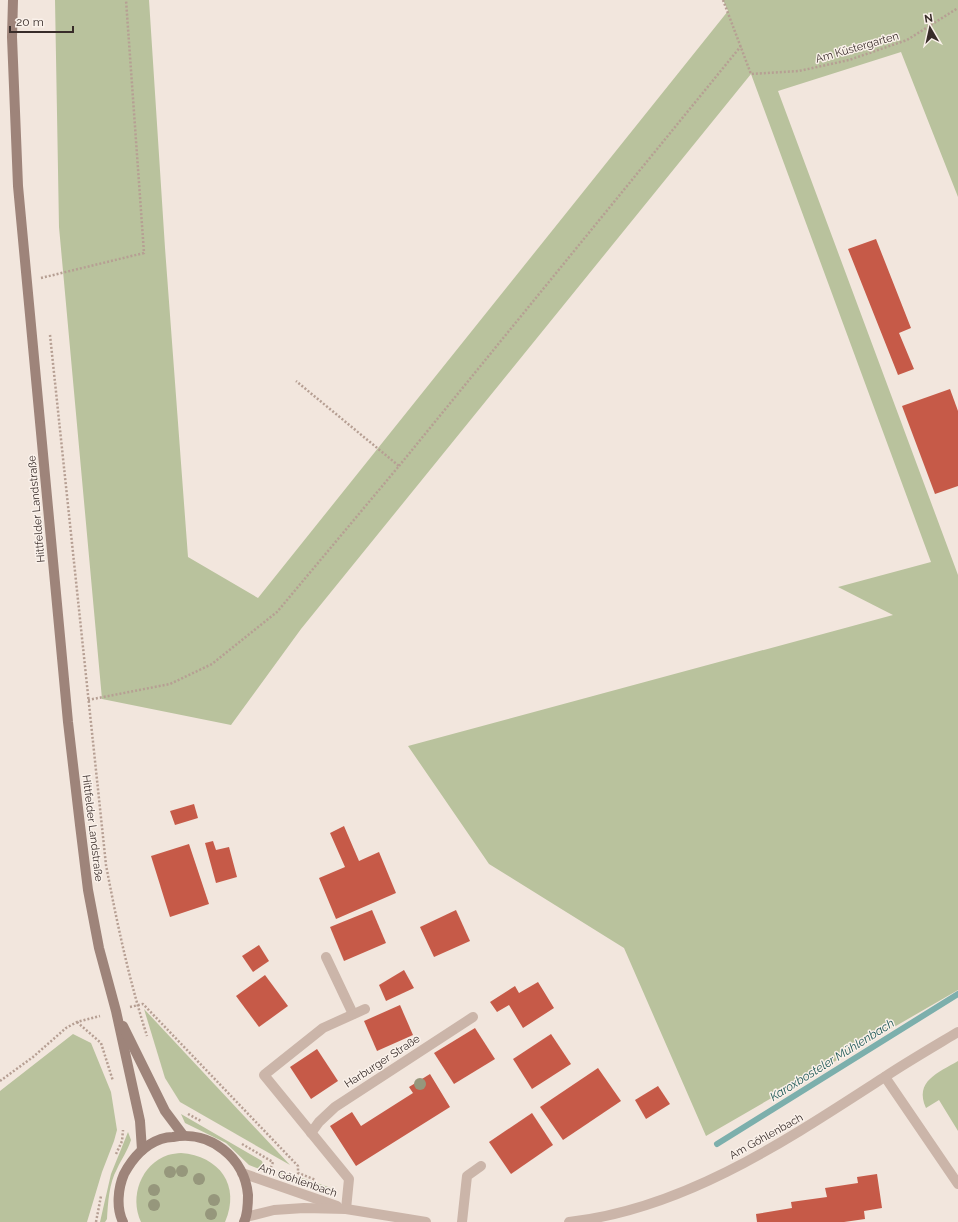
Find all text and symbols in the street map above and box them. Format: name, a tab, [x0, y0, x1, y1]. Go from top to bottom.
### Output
scale bar	[10, 8, 73, 34]
north arrow	[910, 8, 950, 48]
text: N	[923, 12, 934, 26]
text: 20 m	[16, 15, 44, 29]
street label: Am Küstergarten	[814, 29, 900, 66]
street label: Hittfelder Landstraße	[25, 454, 48, 563]
street label: Hittfelder Landstraße	[80, 774, 106, 883]
water label: Karoxbosteler Mühlenbach	[767, 1016, 897, 1104]
street label: Harburger Straße	[342, 1032, 423, 1091]
street label: Am Göhlenbach	[727, 1111, 805, 1162]
street label: Am Göhlenbach	[257, 1161, 339, 1200]

